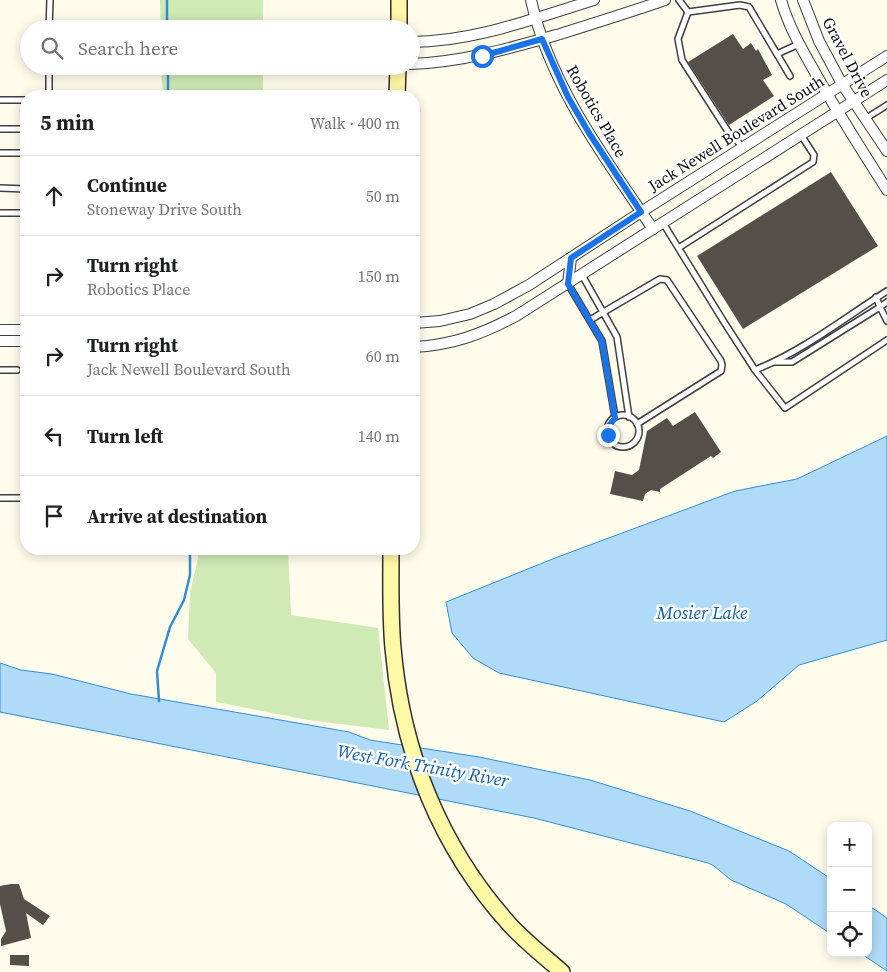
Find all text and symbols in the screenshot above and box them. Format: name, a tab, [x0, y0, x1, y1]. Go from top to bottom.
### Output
street label: Gravel Drive	[818, 13, 878, 101]
search box	[20, 20, 420, 75]
icon: search	[38, 34, 66, 62]
text: Search here	[78, 35, 178, 61]
route start	[471, 45, 494, 68]
street label: Robotics Place	[562, 61, 632, 161]
street label: Jack Newell Boulevard South	[643, 70, 828, 197]
text: 5 min	[40, 108, 95, 137]
text: Walk · 400 m	[310, 112, 400, 134]
text: Continue	[87, 172, 167, 198]
icon: ahead	[40, 182, 68, 210]
text: 50 m	[366, 185, 400, 207]
text: Stoneway Drive South	[87, 198, 242, 220]
text: Turn right	[87, 252, 178, 278]
icon: right	[40, 262, 68, 290]
text: 150 m	[358, 265, 400, 287]
text: Robotics Place	[87, 278, 190, 300]
text: Turn right	[87, 332, 178, 358]
icon: right	[40, 342, 68, 370]
text: 60 m	[366, 345, 400, 367]
text: Jack Newell Boulevard South	[87, 358, 291, 380]
icon: left	[40, 422, 68, 450]
text: Turn left	[87, 423, 163, 449]
route end	[597, 424, 620, 447]
text: 140 m	[358, 425, 400, 447]
icon: arrive	[40, 502, 68, 530]
text: Arrive at destination	[87, 503, 267, 529]
water label: Mosier Lake	[656, 600, 748, 625]
water label: West Fork Trinity River	[336, 738, 511, 793]
map controls	[827, 822, 872, 957]
button: +	[827, 822, 872, 867]
button: −	[827, 867, 872, 912]
button: locate	[827, 912, 872, 957]

